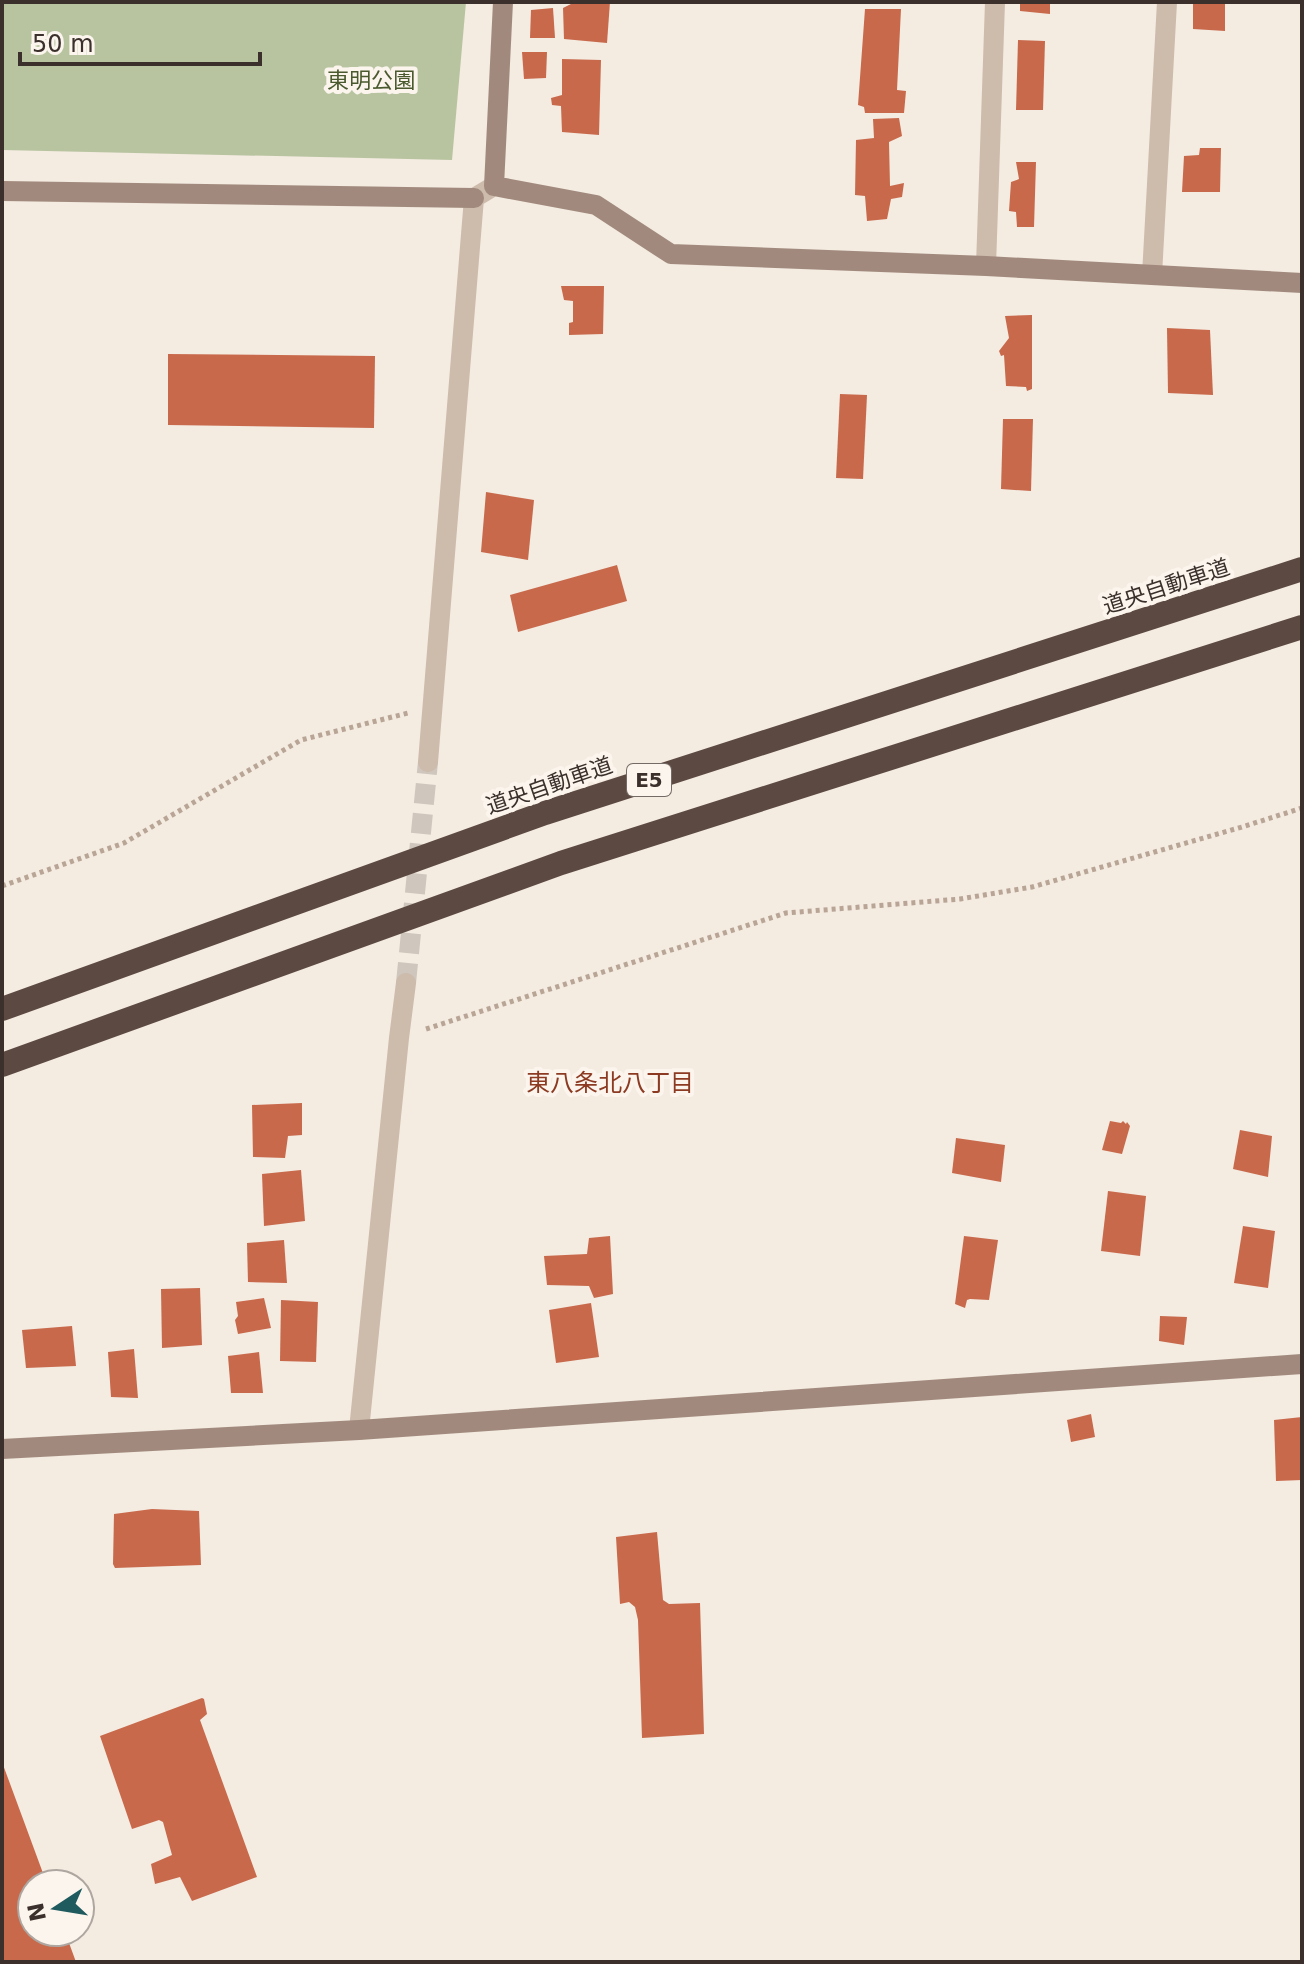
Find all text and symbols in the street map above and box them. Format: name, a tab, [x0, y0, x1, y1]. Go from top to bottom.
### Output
scale bar	[20, 16, 260, 66]
text: 50 m	[32, 30, 94, 58]
park label: 東明公園	[327, 68, 415, 93]
street label: 道央自動車道	[1100, 554, 1233, 619]
street label: 道央自動車道	[483, 752, 616, 819]
road number: E5	[627, 764, 671, 796]
district label: 東八条北八丁目	[526, 1069, 694, 1097]
north arrow	[16, 1868, 96, 1948]
text: N	[23, 1900, 51, 1924]

